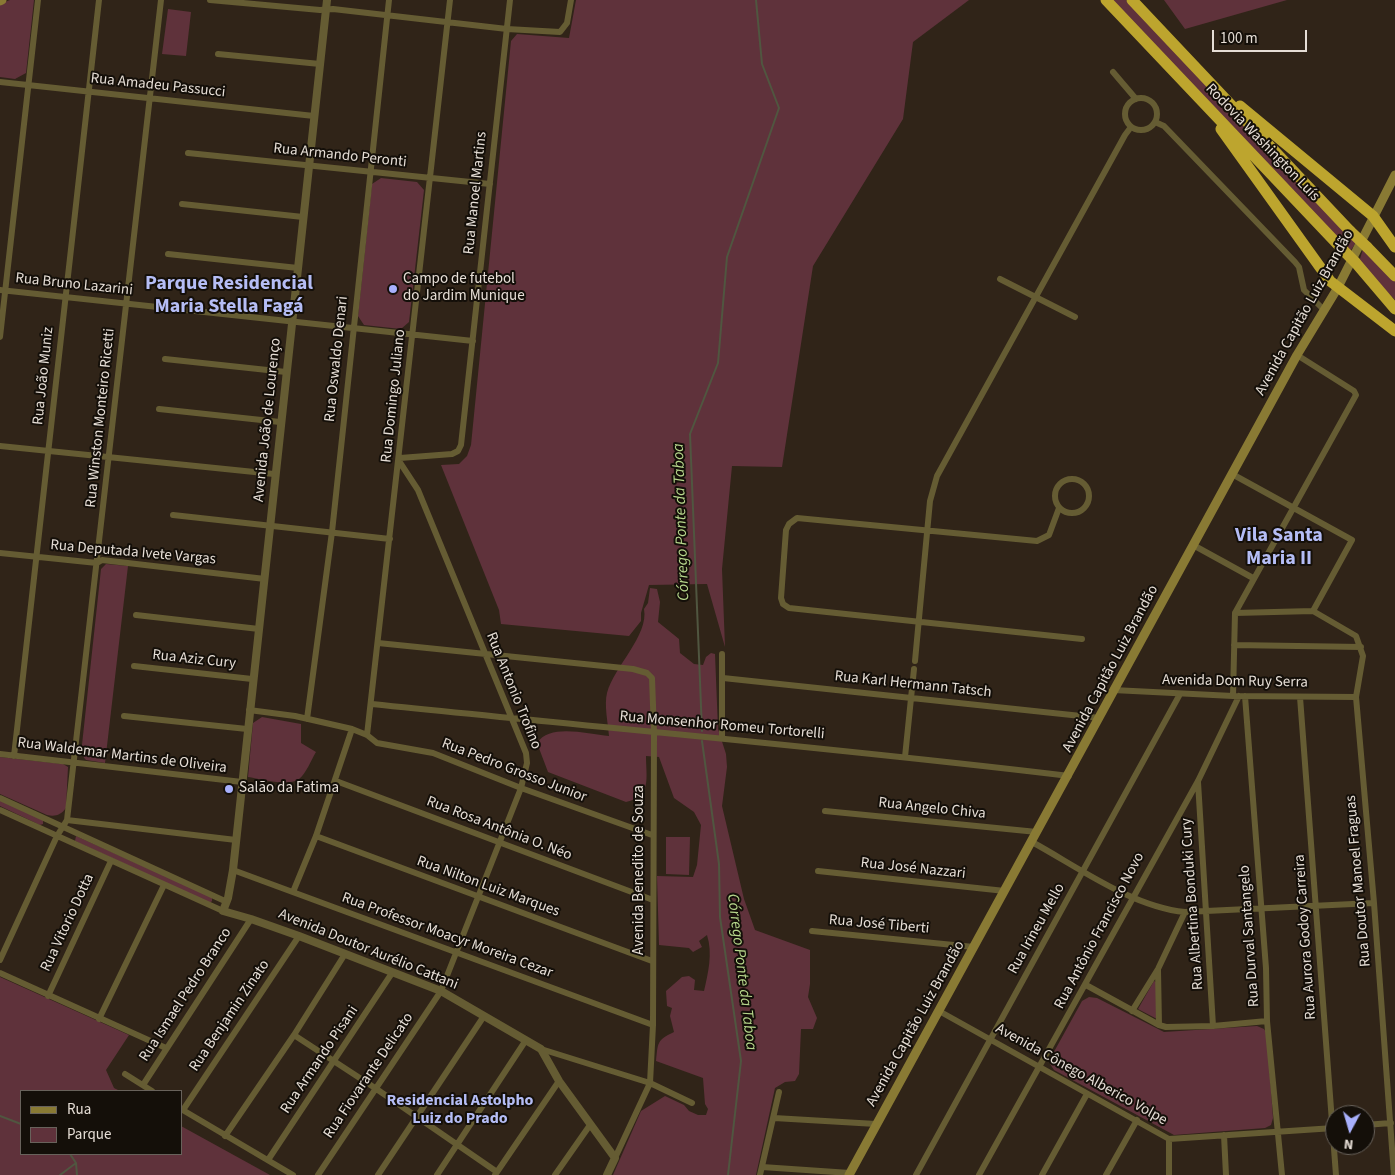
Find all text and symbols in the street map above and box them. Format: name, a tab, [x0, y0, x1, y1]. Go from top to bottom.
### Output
scale bar	[1215, 20, 1310, 52]
text: 100 m	[1220, 28, 1258, 49]
street label: Rua Amadeu Passucci	[90, 70, 226, 102]
street label: Rodovia Washington Luís	[1201, 80, 1323, 206]
street label: Rua Manoel Martins	[461, 131, 491, 255]
street label: Rua Armando Peronti	[272, 140, 408, 172]
street label: Avenida Capitão Luiz Brandão	[1252, 227, 1358, 399]
street label: Rua Bruno Lazarini	[14, 270, 134, 300]
place label: Campo de futebol do Jardim Munique	[403, 271, 525, 306]
district label: Parque Residencial Maria Stella Fagá	[145, 273, 313, 320]
marker: Campo de futebol do Jardim Munique	[387, 283, 399, 295]
street label: Rua Oswaldo Denari	[321, 295, 353, 423]
street label: Rua João Muniz	[30, 326, 58, 426]
street label: Rua Winston Monteiro Ricetti	[83, 327, 119, 509]
street label: Rua Domingo Juliano	[378, 328, 410, 464]
street label: Avenida João de Lourenço	[250, 337, 286, 503]
water label: Córrego Ponte da Taboa	[670, 443, 694, 601]
district label: Vila Santa Maria II	[1235, 525, 1323, 572]
street label: Rua Deputada Ivete Vargas	[49, 537, 217, 569]
street label: Avenida Capitão Luiz Brandão	[1059, 582, 1163, 756]
street label: Rua Antonio Trofino	[481, 630, 545, 752]
street label: Rua Aziz Cury	[151, 647, 237, 673]
street label: Rua Karl Hermann Tatsch	[834, 668, 992, 702]
street label: Avenida Dom Ruy Serra	[1162, 672, 1308, 692]
street label: Rua Monsenhor Romeu Tortorelli	[619, 708, 825, 744]
street label: Rua Waldemar Martins de Oliveira	[16, 734, 228, 778]
street label: Rua Pedro Grosso Junior	[439, 735, 589, 807]
place label: Salão da Fatima	[239, 780, 339, 798]
marker: Salão da Fatima	[223, 783, 235, 795]
street label: Avenida Benedito de Souza	[631, 785, 649, 955]
street label: Rua Rosa Antônia O. Néo	[424, 793, 574, 865]
street label: Rua Angelo Chiva	[877, 794, 987, 824]
street label: Rua Doutor Manoel Fraguas	[1343, 794, 1375, 968]
street label: Rua Albertina Bonduki Cury	[1178, 817, 1208, 991]
street label: Rua Antônio Francisco Novo	[1051, 850, 1149, 1012]
street label: Rua Nilton Luiz Marques	[414, 853, 562, 921]
street label: Rua Aurora Godoy Carreira	[1291, 854, 1321, 1020]
street label: Rua José Nazzari	[860, 855, 966, 883]
street label: Rua Durval Santangelo	[1236, 864, 1264, 1008]
street label: Rua Vitorio Dotta	[37, 871, 99, 975]
street label: Rua Irineu Mello	[1005, 880, 1069, 978]
street label: Rua Professor Moacyr Moreira Cezar	[339, 889, 555, 983]
water label: Córrego Ponte da Taboa	[722, 893, 760, 1051]
street label: Avenida Doutor Aurélio Cattani	[276, 906, 460, 994]
street label: Rua José Tiberti	[828, 912, 930, 938]
street label: Rua Ismael Pedro Branco	[136, 925, 236, 1065]
street label: Avenida Capitão Luiz Brandão	[863, 938, 969, 1110]
street label: Rua Benjamin Zinato	[186, 957, 274, 1075]
street label: Rua Armando Pisani	[277, 1003, 363, 1117]
street label: Rua Fiovarante Delicato	[320, 1010, 418, 1142]
street label: Avenida Cônego Alberico Volpe	[992, 1020, 1170, 1130]
legend	[20, 1090, 182, 1155]
district label: Residencial Astolpho Luiz do Prado	[387, 1091, 533, 1129]
text: Rua	[67, 1099, 91, 1120]
north arrow	[1325, 1105, 1375, 1155]
text: Parque	[67, 1124, 111, 1145]
text: N	[1343, 1133, 1354, 1154]

